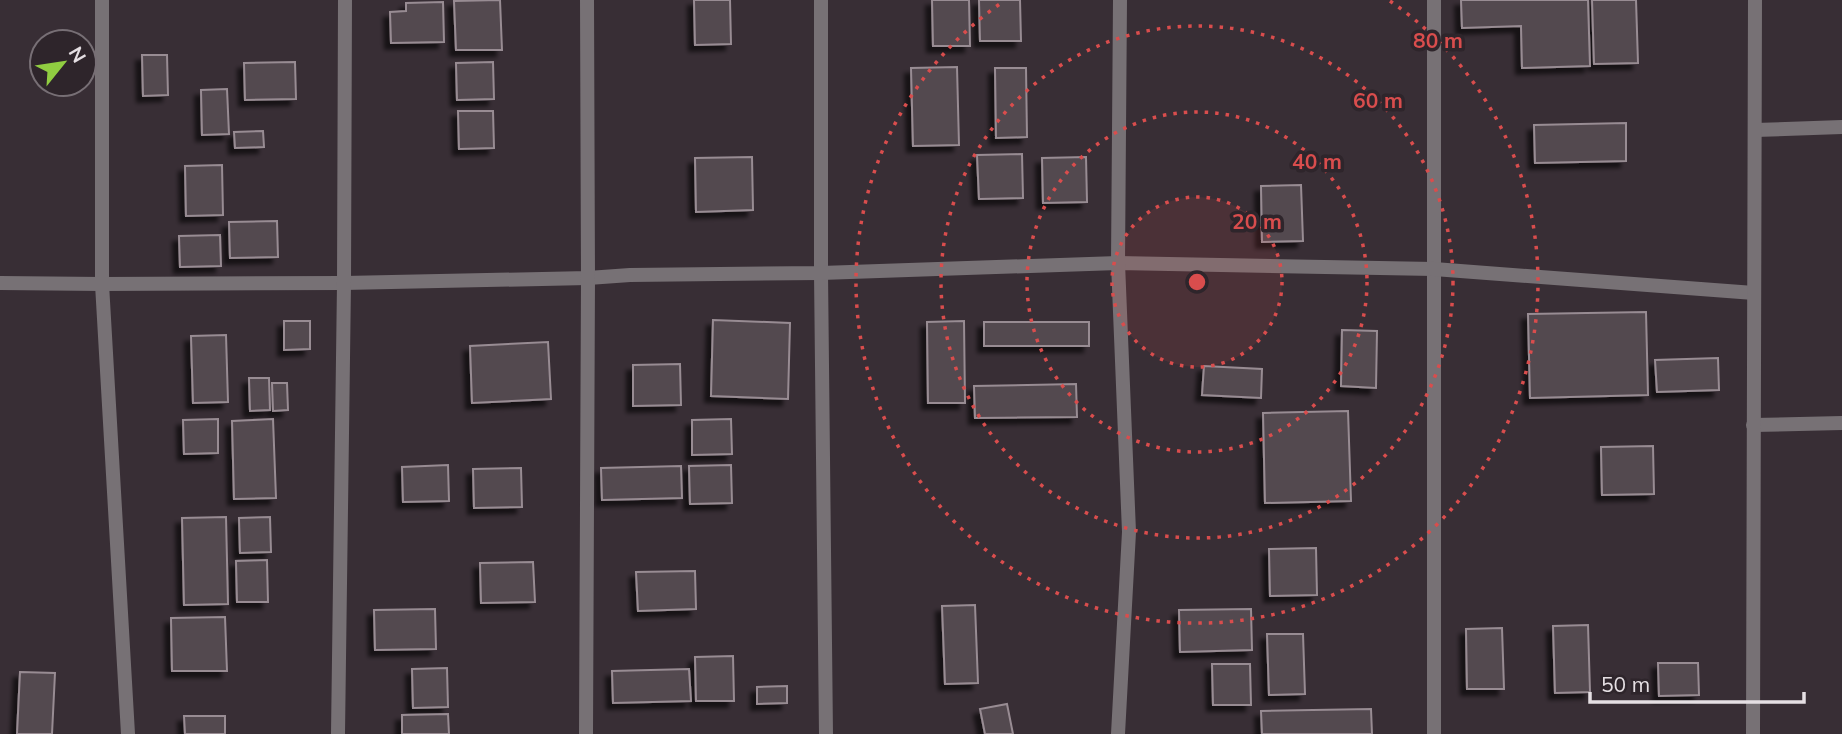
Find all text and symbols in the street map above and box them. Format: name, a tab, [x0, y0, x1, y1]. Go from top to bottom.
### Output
text: 80 m	[1413, 27, 1463, 53]
north arrow	[28, 28, 98, 98]
text: N	[64, 42, 92, 67]
text: 60 m	[1353, 87, 1403, 113]
text: 40 m	[1292, 148, 1342, 174]
text: 20 m	[1232, 208, 1282, 234]
centre of rings	[1185, 270, 1209, 294]
scale bar	[1590, 660, 1804, 704]
text: 50 m	[1601, 671, 1650, 697]

